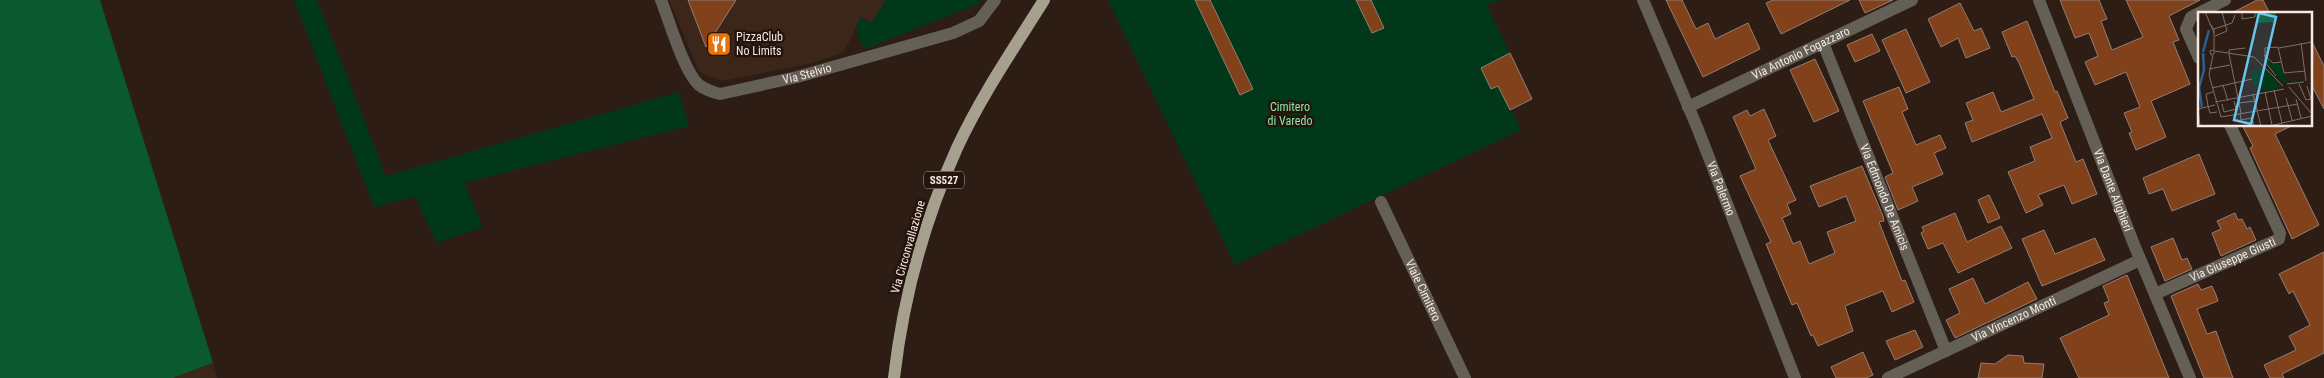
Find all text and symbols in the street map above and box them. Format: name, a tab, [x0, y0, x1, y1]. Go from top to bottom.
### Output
inset map	[2198, 12, 2312, 126]
street label: Via Antonio Fogazzaro	[1750, 24, 1852, 82]
place label: PizzaClub No Limits	[736, 30, 783, 58]
restaurant icon: PizzaClub No Limits	[706, 31, 732, 57]
street label: Via Stelvio	[781, 61, 833, 87]
park label: Cimitero di Varedo	[1268, 100, 1312, 128]
street label: Via Edmondo De Amicis	[1857, 142, 1912, 252]
street label: Via Dante Alighieri	[2091, 147, 2135, 233]
street label: Via Palermo	[1704, 159, 1738, 218]
road number: SS527	[924, 172, 964, 188]
street label: Via Circonvallazione	[888, 199, 928, 295]
street label: Via Giuseppe Giusti	[2188, 234, 2278, 285]
street label: Viale Cimitero	[1403, 257, 1444, 323]
street label: Via Vincenzo Monti	[1969, 293, 2058, 345]

